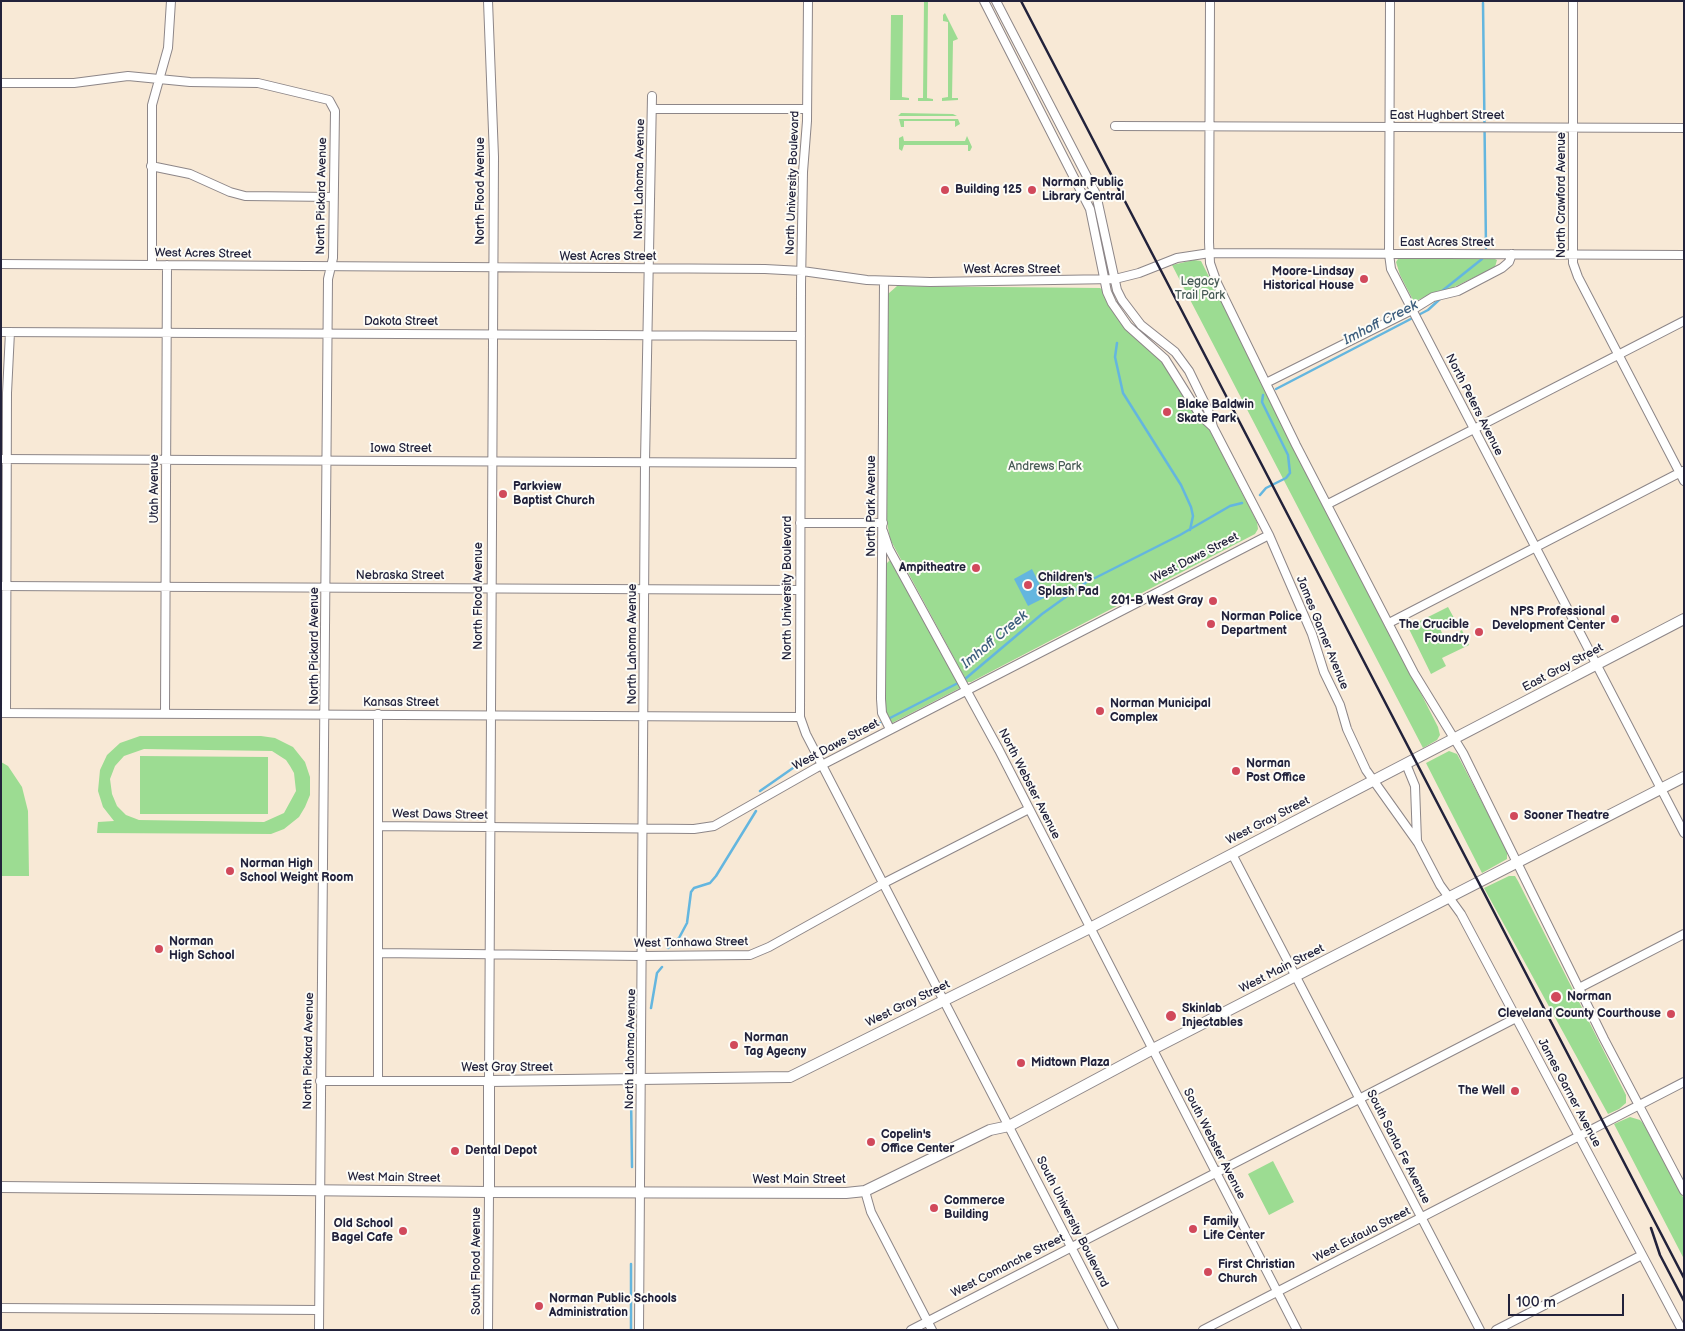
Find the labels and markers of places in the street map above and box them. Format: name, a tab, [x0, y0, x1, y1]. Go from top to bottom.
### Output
place label: Norman Public Library Central	[1042, 176, 1125, 204]
place label: Building 125	[955, 183, 1022, 197]
marker: Building 125	[939, 184, 951, 196]
marker: Norman Public Library Central	[1026, 184, 1038, 196]
place label: Moore-Lindsay Historical House	[1263, 265, 1354, 293]
marker: Moore-Lindsay Historical House	[1358, 273, 1370, 285]
place label: Blake Baldwin Skate Park	[1177, 398, 1254, 426]
marker: Blake Baldwin Skate Park	[1161, 406, 1173, 418]
place label: Parkview Baptist Church	[513, 480, 595, 508]
marker: Parkview Baptist Church	[497, 488, 509, 500]
place label: Ampitheatre	[899, 561, 966, 575]
marker: Ampitheatre	[970, 562, 982, 574]
place label: Children's Splash Pad	[1038, 571, 1099, 599]
marker: Children's Splash Pad	[1022, 579, 1034, 591]
place label: 201-B West Gray	[1111, 594, 1203, 608]
marker: 201-B West Gray	[1207, 595, 1219, 607]
place label: NPS Professional Development Center	[1492, 605, 1605, 633]
place label: Norman Police Department	[1221, 610, 1302, 638]
marker: NPS Professional Development Center	[1609, 613, 1621, 625]
marker: Norman Police Department	[1205, 618, 1217, 630]
place label: The Crucible Foundry	[1399, 618, 1469, 646]
marker: The Crucible Foundry	[1473, 626, 1485, 638]
place label: Norman Municipal Complex	[1110, 697, 1211, 725]
marker: Norman Municipal Complex	[1094, 705, 1106, 717]
place label: Norman Post Office	[1246, 757, 1305, 785]
marker: Norman Post Office	[1230, 765, 1242, 777]
place label: Sooner Theatre	[1524, 809, 1609, 823]
marker: Sooner Theatre	[1508, 810, 1520, 822]
place label: Norman High School Weight Room	[240, 857, 353, 885]
marker: Norman High School Weight Room	[224, 865, 236, 877]
place label: Norman High School	[169, 935, 235, 963]
marker: Norman High School	[153, 943, 165, 955]
marker: Norman	[1549, 990, 1563, 1004]
place label: Norman	[1567, 990, 1611, 1004]
place label: Skinlab Injectables	[1182, 1002, 1243, 1030]
place label: Cleveland County Courthouse	[1498, 1007, 1661, 1021]
marker: Cleveland County Courthouse	[1665, 1008, 1677, 1020]
marker: Skinlab Injectables	[1164, 1009, 1178, 1023]
place label: Norman Tag Agecny	[744, 1031, 806, 1059]
marker: Norman Tag Agecny	[728, 1039, 740, 1051]
place label: Midtown Plaza	[1031, 1056, 1110, 1070]
marker: Midtown Plaza	[1015, 1057, 1027, 1069]
place label: The Well	[1458, 1084, 1505, 1098]
marker: The Well	[1509, 1085, 1521, 1097]
place label: Copelin's Office Center	[881, 1128, 954, 1156]
marker: Copelin's Office Center	[865, 1136, 877, 1148]
place label: Dental Depot	[465, 1144, 537, 1158]
marker: Dental Depot	[449, 1145, 461, 1157]
place label: Commerce Building	[944, 1194, 1005, 1222]
marker: Commerce Building	[928, 1202, 940, 1214]
place label: Family Life Center	[1203, 1215, 1265, 1243]
place label: Old School Bagel Cafe	[331, 1217, 393, 1245]
marker: Family Life Center	[1187, 1223, 1199, 1235]
marker: Old School Bagel Cafe	[397, 1225, 409, 1237]
place label: First Christian Church	[1218, 1258, 1295, 1286]
marker: First Christian Church	[1202, 1266, 1214, 1278]
place label: Norman Public Schools Administration	[549, 1292, 677, 1320]
marker: Norman Public Schools Administration	[533, 1300, 545, 1312]

